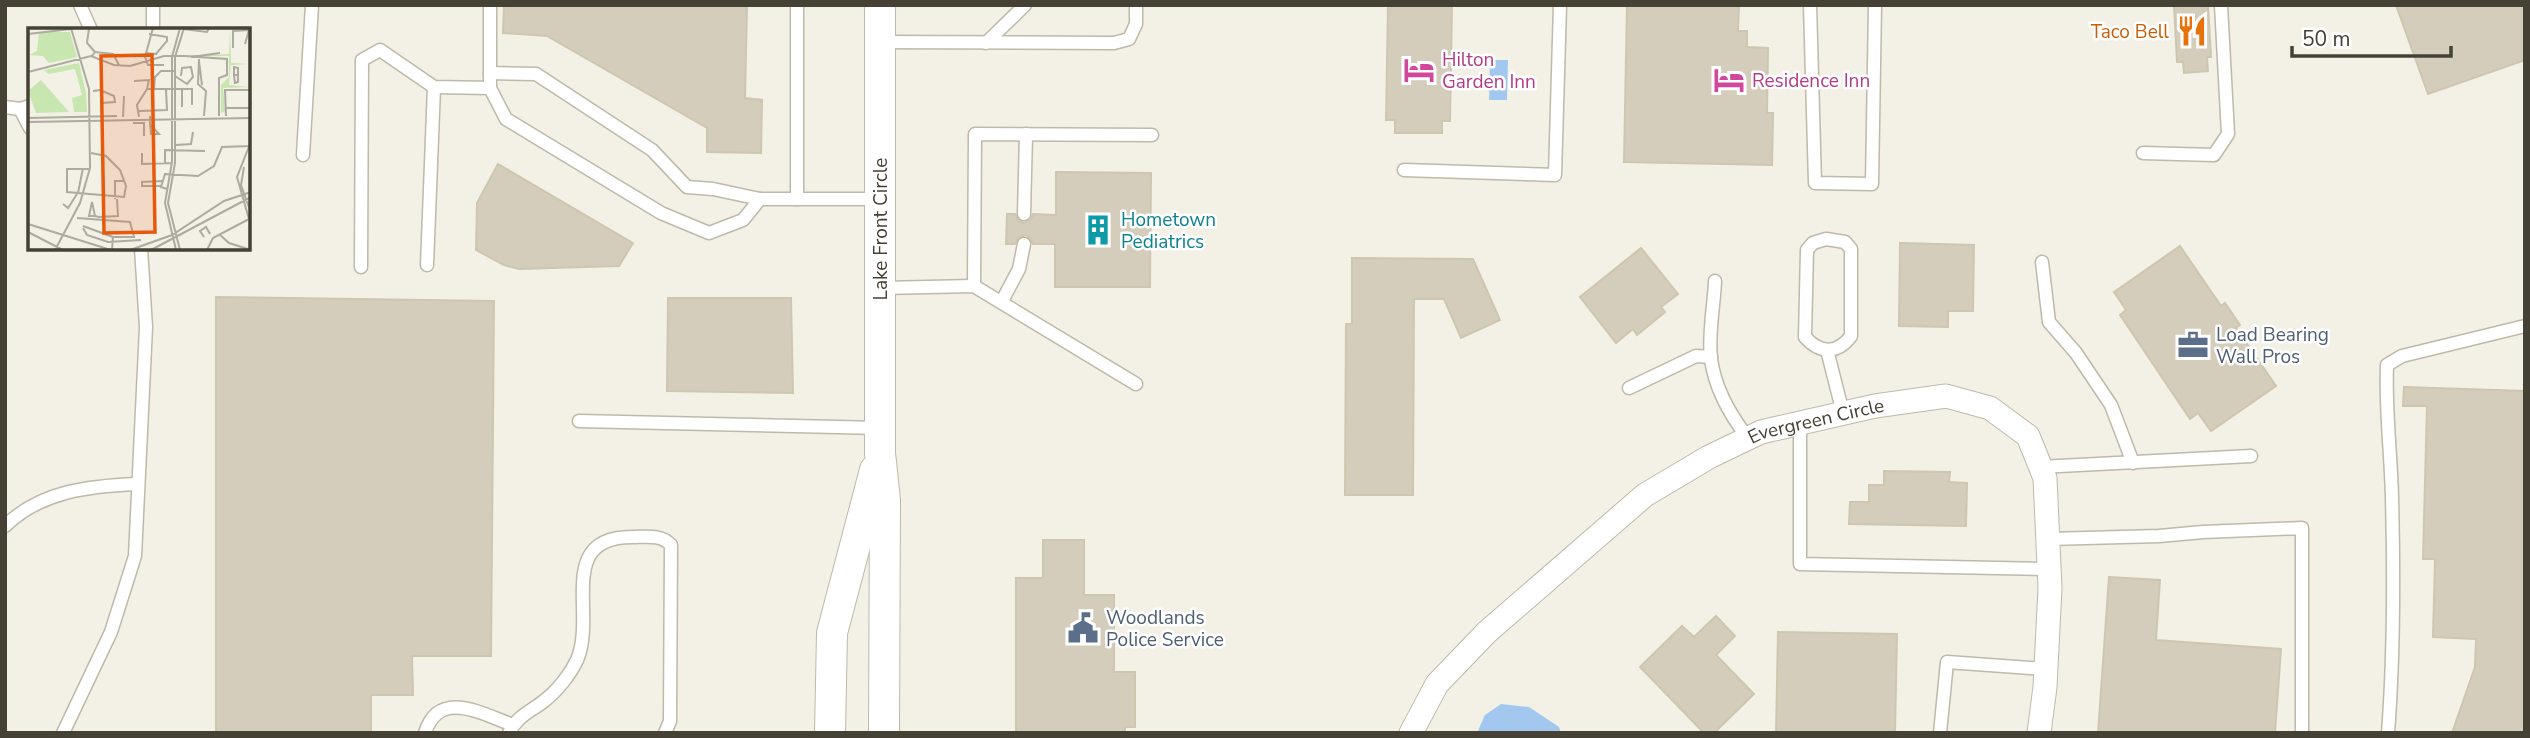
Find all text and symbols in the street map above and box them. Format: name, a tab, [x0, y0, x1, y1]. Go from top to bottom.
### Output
restaurant icon: Taco Bell	[2175, 14, 2209, 48]
scale bar	[2292, 14, 2451, 58]
place label: Taco Bell	[2091, 19, 2169, 45]
text: 50 m	[2302, 25, 2351, 53]
inset map	[28, 28, 250, 250]
place label: Hilton Garden Inn	[1442, 47, 1536, 95]
hotel icon: Hilton Garden Inn	[1402, 53, 1436, 87]
hotel icon: Residence Inn	[1712, 63, 1746, 97]
place label: Residence Inn	[1752, 68, 1870, 94]
street label: Lake Front Circle	[868, 158, 894, 300]
place label: Hometown Pediatrics	[1121, 207, 1216, 255]
building icon: Hometown Pediatrics	[1081, 213, 1115, 247]
place label: Load Bearing Wall Pros	[2216, 322, 2329, 370]
office icon: Load Bearing Wall Pros	[2176, 328, 2210, 362]
street label: Evergreen Circle	[1744, 393, 1886, 451]
place label: Woodlands Police Service	[1106, 605, 1224, 653]
public building icon: Woodlands Police Service	[1066, 611, 1100, 645]

